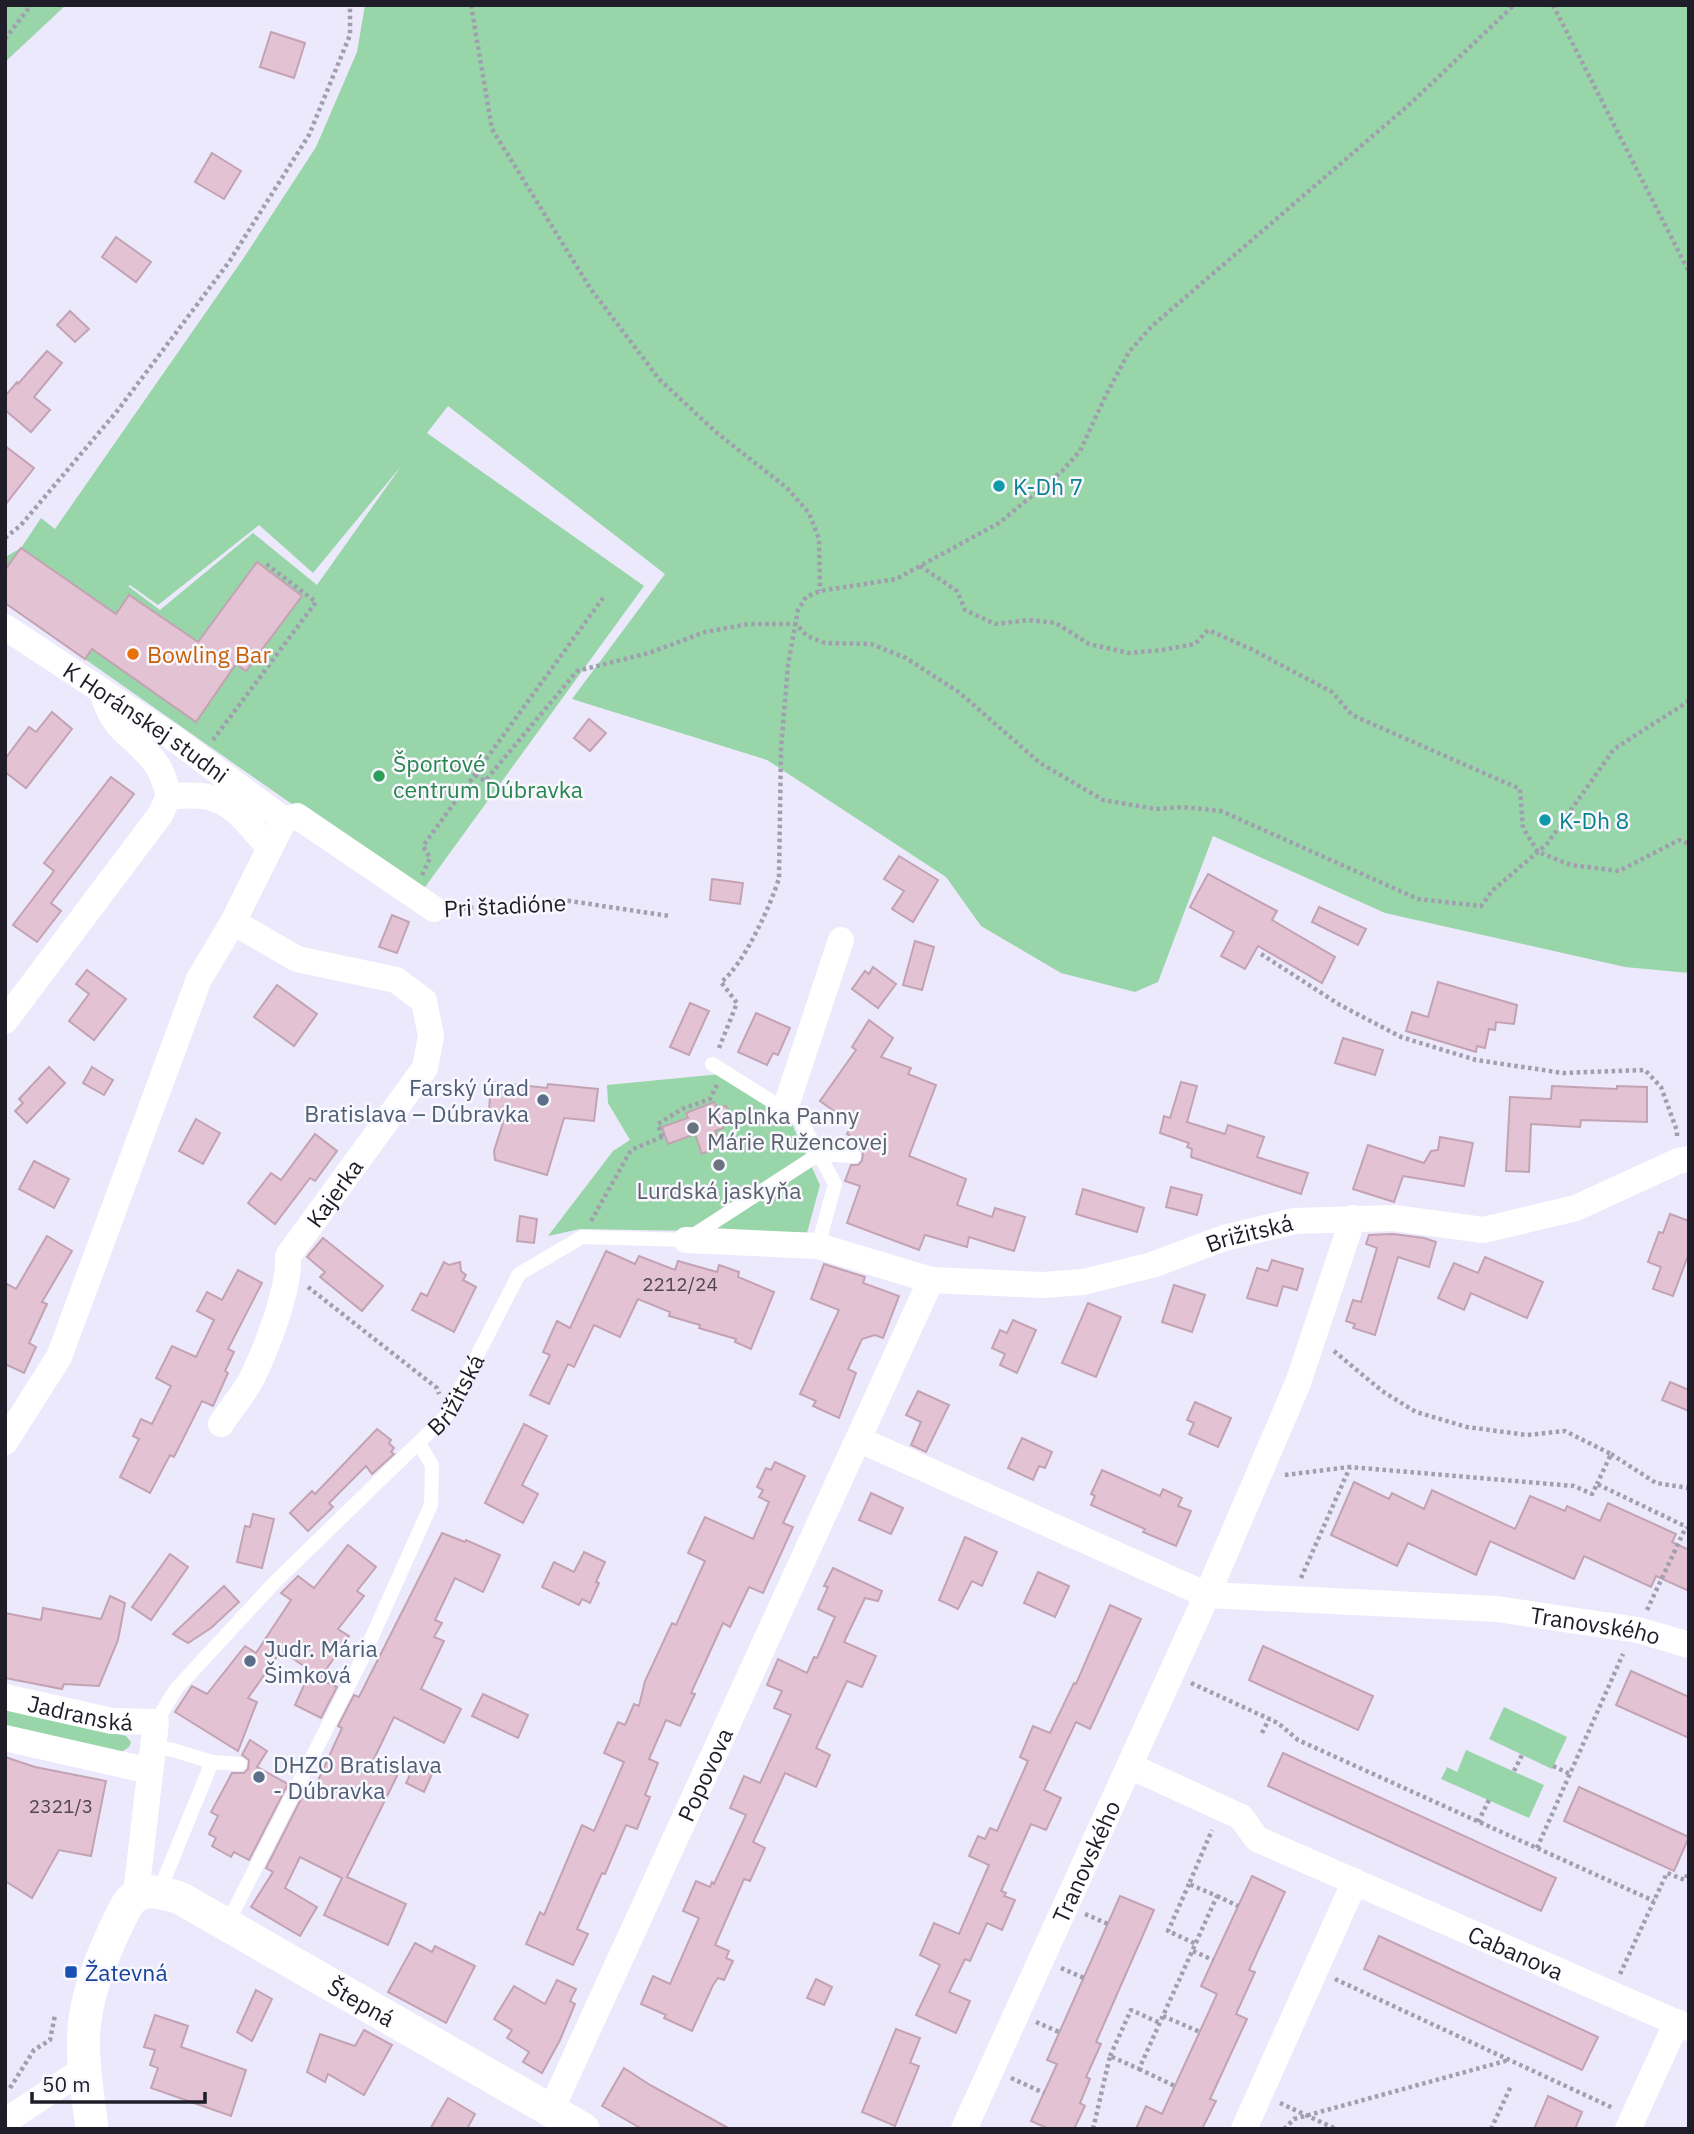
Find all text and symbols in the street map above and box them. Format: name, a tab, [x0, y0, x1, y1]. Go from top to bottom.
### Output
place label: K-Dh 7	[1013, 471, 1083, 501]
marker: K-Dh 7	[991, 478, 1007, 494]
place label: Bowling Bar	[147, 639, 271, 669]
marker: Bowling Bar	[125, 646, 141, 662]
street label: K Horánskej studni	[58, 655, 235, 789]
place label: Športové centrum Dúbravka	[393, 748, 583, 804]
marker: Športové centrum Dúbravka	[371, 768, 387, 784]
place label: K-Dh 8	[1559, 805, 1629, 835]
marker: K-Dh 8	[1537, 812, 1553, 828]
street label: Pri štadióne	[443, 887, 567, 923]
place label: Farský úrad Bratislava – Dúbravka	[304, 1072, 529, 1128]
marker: Farský úrad Bratislava – Dúbravka	[535, 1092, 551, 1108]
place label: Kaplnka Panny Márie Ružencovej	[707, 1100, 888, 1156]
marker: Kaplnka Panny Márie Ružencovej	[685, 1120, 701, 1136]
street label: Kajerka	[299, 1152, 369, 1233]
marker: Lurdská jaskyňa	[711, 1157, 727, 1173]
place label: Lurdská jaskyňa	[636, 1175, 802, 1205]
street label: Brižitská	[1201, 1207, 1296, 1259]
house number: 2212/24	[642, 1272, 718, 1296]
street label: Brižitská	[420, 1349, 490, 1442]
street label: Tranovského	[1528, 1599, 1664, 1651]
place label: Judr. Mária Šimková	[264, 1633, 378, 1689]
marker: Judr. Mária Šimková	[242, 1653, 258, 1669]
street label: Jadranská	[25, 1688, 133, 1736]
street label: Popovova	[670, 1723, 739, 1826]
place label: DHZO Bratislava - Dúbravka	[273, 1749, 442, 1805]
marker: DHZO Bratislava - Dúbravka	[251, 1769, 267, 1785]
house number: 2321/3	[29, 1794, 93, 1818]
street label: Tranovského	[1045, 1795, 1127, 1927]
street label: Cabanova	[1463, 1918, 1568, 1986]
place label: Žatevná	[85, 1957, 168, 1987]
marker: Žatevná	[63, 1964, 79, 1980]
street label: Štepná	[322, 1971, 400, 2033]
scale bar	[32, 2060, 205, 2104]
text: 50 m	[42, 2070, 91, 2098]

